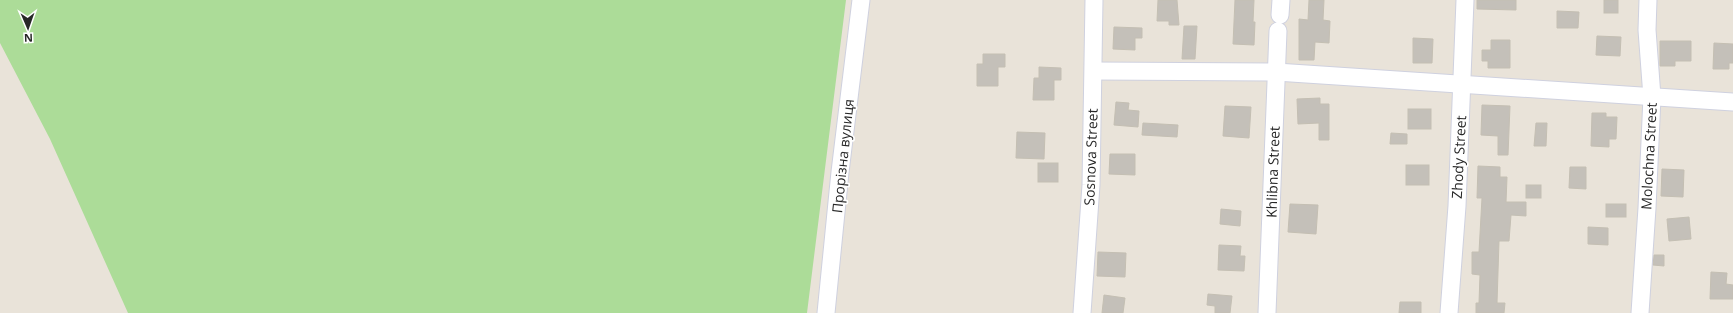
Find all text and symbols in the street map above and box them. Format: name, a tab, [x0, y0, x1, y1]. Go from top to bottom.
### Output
north arrow	[8, 8, 48, 48]
text: N	[24, 31, 33, 46]
street label: Прорізна вулиця	[827, 98, 858, 214]
street label: Molochna Street	[1636, 102, 1661, 210]
street label: Sosnova Street	[1079, 108, 1102, 206]
street label: Zhody Street	[1447, 115, 1470, 199]
street label: Khlibna Street	[1261, 126, 1284, 218]

